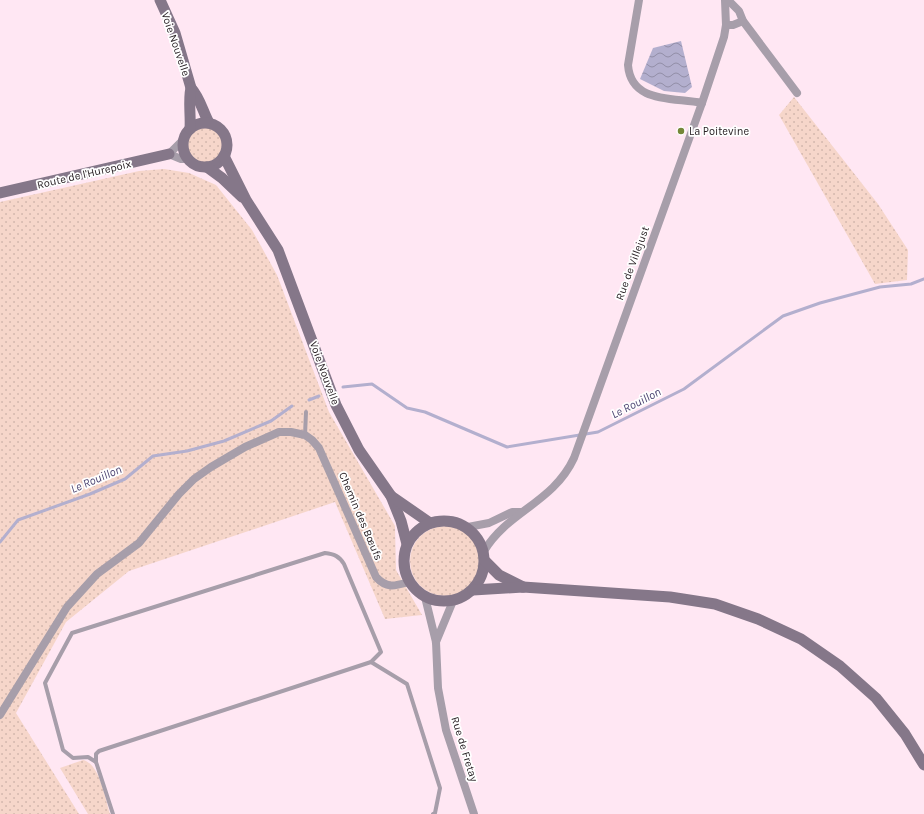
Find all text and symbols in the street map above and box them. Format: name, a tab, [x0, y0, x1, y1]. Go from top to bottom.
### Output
street label: Voie Nouvelle	[159, 11, 193, 78]
place label: La Poitevine	[689, 125, 749, 138]
marker: La Poitevine	[676, 126, 686, 136]
street label: Route de l'Hurepoix	[36, 157, 133, 192]
street label: Rue de Villejust	[613, 224, 652, 302]
street label: Voie Nouvelle	[307, 340, 342, 407]
water label: Le Rouillon	[609, 385, 663, 421]
water label: Le Rouillon	[68, 462, 124, 496]
street label: Chemin des Bœufs	[336, 470, 385, 562]
street label: Rue de Fretay	[448, 715, 481, 783]

